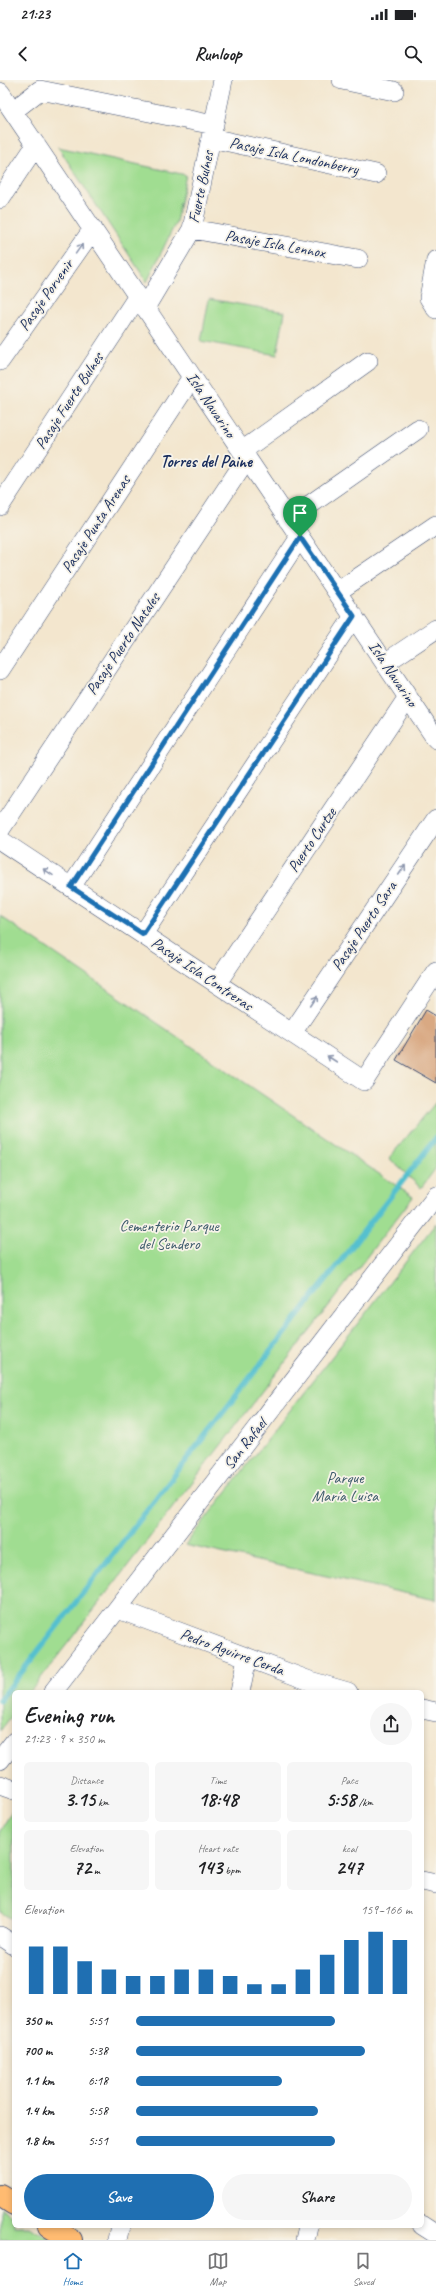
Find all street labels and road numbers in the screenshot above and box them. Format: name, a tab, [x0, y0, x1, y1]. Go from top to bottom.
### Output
street label: Pasaje Isla Londonberry	[228, 133, 362, 180]
street label: Fuerte Bulnes	[184, 148, 219, 225]
street label: Pasaje Isla Lennox	[224, 225, 328, 263]
street label: Pasaje Porvenir	[14, 254, 79, 335]
street label: Pasaje Fuerte Bulnes	[30, 348, 108, 453]
street label: Isla Navarino	[182, 368, 242, 444]
street label: Pasaje Punta Arenas	[57, 470, 136, 577]
street label: Pasaje Puerto Natales	[82, 588, 165, 699]
street label: Isla Navarino	[364, 637, 424, 713]
street label: Puerto Curtze	[283, 803, 342, 876]
street label: Pasaje Puerto Sara	[327, 876, 402, 974]
street label: Pasaje Isla Contreras	[147, 933, 258, 1016]
street label: San Rafael	[219, 1412, 273, 1473]
street label: Pedro Aguirre Cerda	[177, 1624, 288, 1680]

